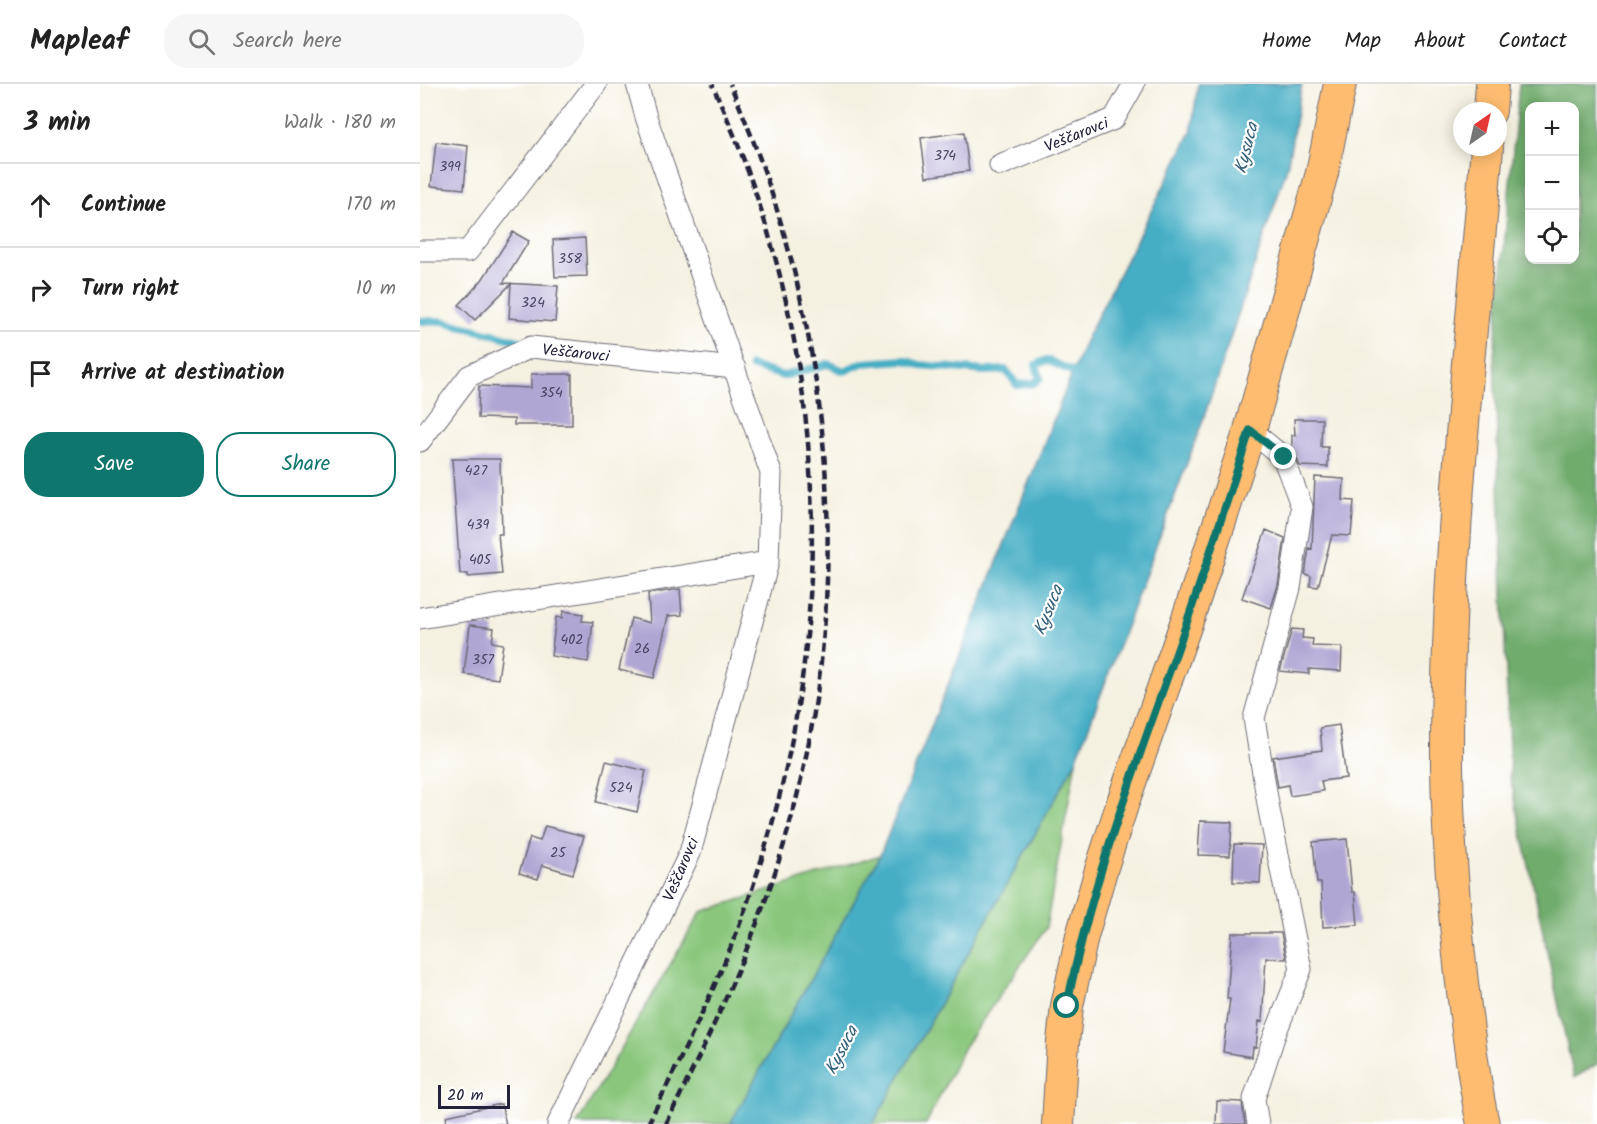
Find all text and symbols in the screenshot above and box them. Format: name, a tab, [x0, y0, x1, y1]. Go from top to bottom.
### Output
search box	[164, 14, 584, 68]
text: Mapleaf	[30, 19, 128, 64]
text: Search here	[233, 24, 342, 59]
icon: search	[185, 25, 218, 58]
text: Home	[1262, 25, 1311, 58]
text: Map	[1344, 25, 1381, 58]
text: About	[1414, 25, 1465, 58]
text: Contact	[1498, 25, 1567, 58]
text: 3 min	[24, 102, 91, 144]
north arrow	[1453, 102, 1507, 156]
map controls	[1525, 102, 1579, 264]
button: +	[1525, 102, 1579, 156]
text: Walk · 180 m	[284, 107, 396, 139]
street label: Veščarovci	[1041, 111, 1114, 160]
water label: Kysuca	[1227, 118, 1268, 177]
house number: 374	[934, 145, 956, 167]
house number: 399	[439, 156, 461, 178]
button: −	[1525, 156, 1579, 210]
text: Continue	[81, 188, 166, 223]
icon: ahead	[24, 189, 57, 222]
text: 170 m	[347, 189, 396, 221]
button: locate	[1525, 210, 1579, 264]
house number: 358	[558, 248, 583, 270]
text: Turn right	[81, 272, 179, 307]
icon: right	[24, 273, 57, 306]
text: 10 m	[356, 273, 396, 305]
house number: 324	[521, 292, 545, 314]
street label: Veščarovci	[541, 338, 612, 370]
text: Arrive at destination	[81, 356, 284, 391]
icon: arrive	[24, 357, 57, 390]
house number: 354	[539, 382, 563, 404]
button: Save	[24, 432, 204, 497]
button: Share	[216, 432, 396, 497]
route end	[1270, 443, 1296, 469]
house number: 427	[465, 460, 488, 482]
house number: 439	[467, 514, 489, 536]
house number: 405	[469, 549, 493, 571]
water label: Kysuca	[1026, 580, 1073, 640]
house number: 402	[561, 629, 583, 651]
house number: 26	[634, 638, 650, 660]
house number: 357	[472, 649, 495, 671]
house number: 524	[609, 777, 633, 799]
street label: Veščarovci	[657, 833, 707, 906]
house number: 25	[550, 842, 567, 864]
route start	[1053, 992, 1079, 1018]
water label: Kysuca	[818, 1020, 868, 1080]
scale bar	[438, 1082, 510, 1110]
text: 20 m	[447, 1083, 483, 1108]

